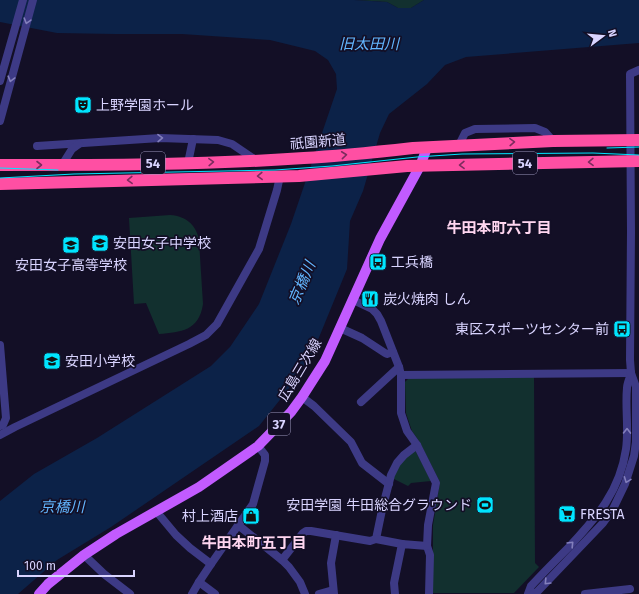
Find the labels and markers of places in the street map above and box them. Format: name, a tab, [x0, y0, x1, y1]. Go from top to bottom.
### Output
theatre icon: 上野学園ホール	[73, 95, 93, 115]
place label: 上野学園ホール	[96, 97, 194, 114]
school or university icon: 安田女子中学校	[90, 233, 110, 253]
school or university icon: 安田女子高等学校	[61, 235, 81, 255]
place label: 安田女子中学校	[113, 235, 211, 252]
bus stop icon: 工兵橋	[368, 252, 388, 272]
place label: 工兵橋	[391, 254, 433, 271]
place label: 安田女子高等学校	[15, 257, 127, 274]
restaurant icon: 炭火焼肉 しん	[360, 289, 380, 309]
place label: 炭火焼肉 しん	[383, 291, 471, 308]
bus stop icon: 東区スポーツセンター前	[612, 319, 632, 339]
place label: 東区スポーツセンター前	[455, 321, 609, 338]
school or university icon: 安田小学校	[42, 351, 62, 371]
place label: 安田小学校	[65, 353, 135, 370]
sports icon: 安田学園 牛田総合グラウンド	[475, 495, 495, 515]
place label: 安田学園 牛田総合グラウンド	[286, 497, 472, 514]
supermarket icon: FRESTA	[557, 504, 577, 524]
shop icon: 村上酒店	[241, 506, 261, 526]
place label: FRESTA	[580, 506, 625, 523]
place label: 村上酒店	[182, 508, 238, 525]

